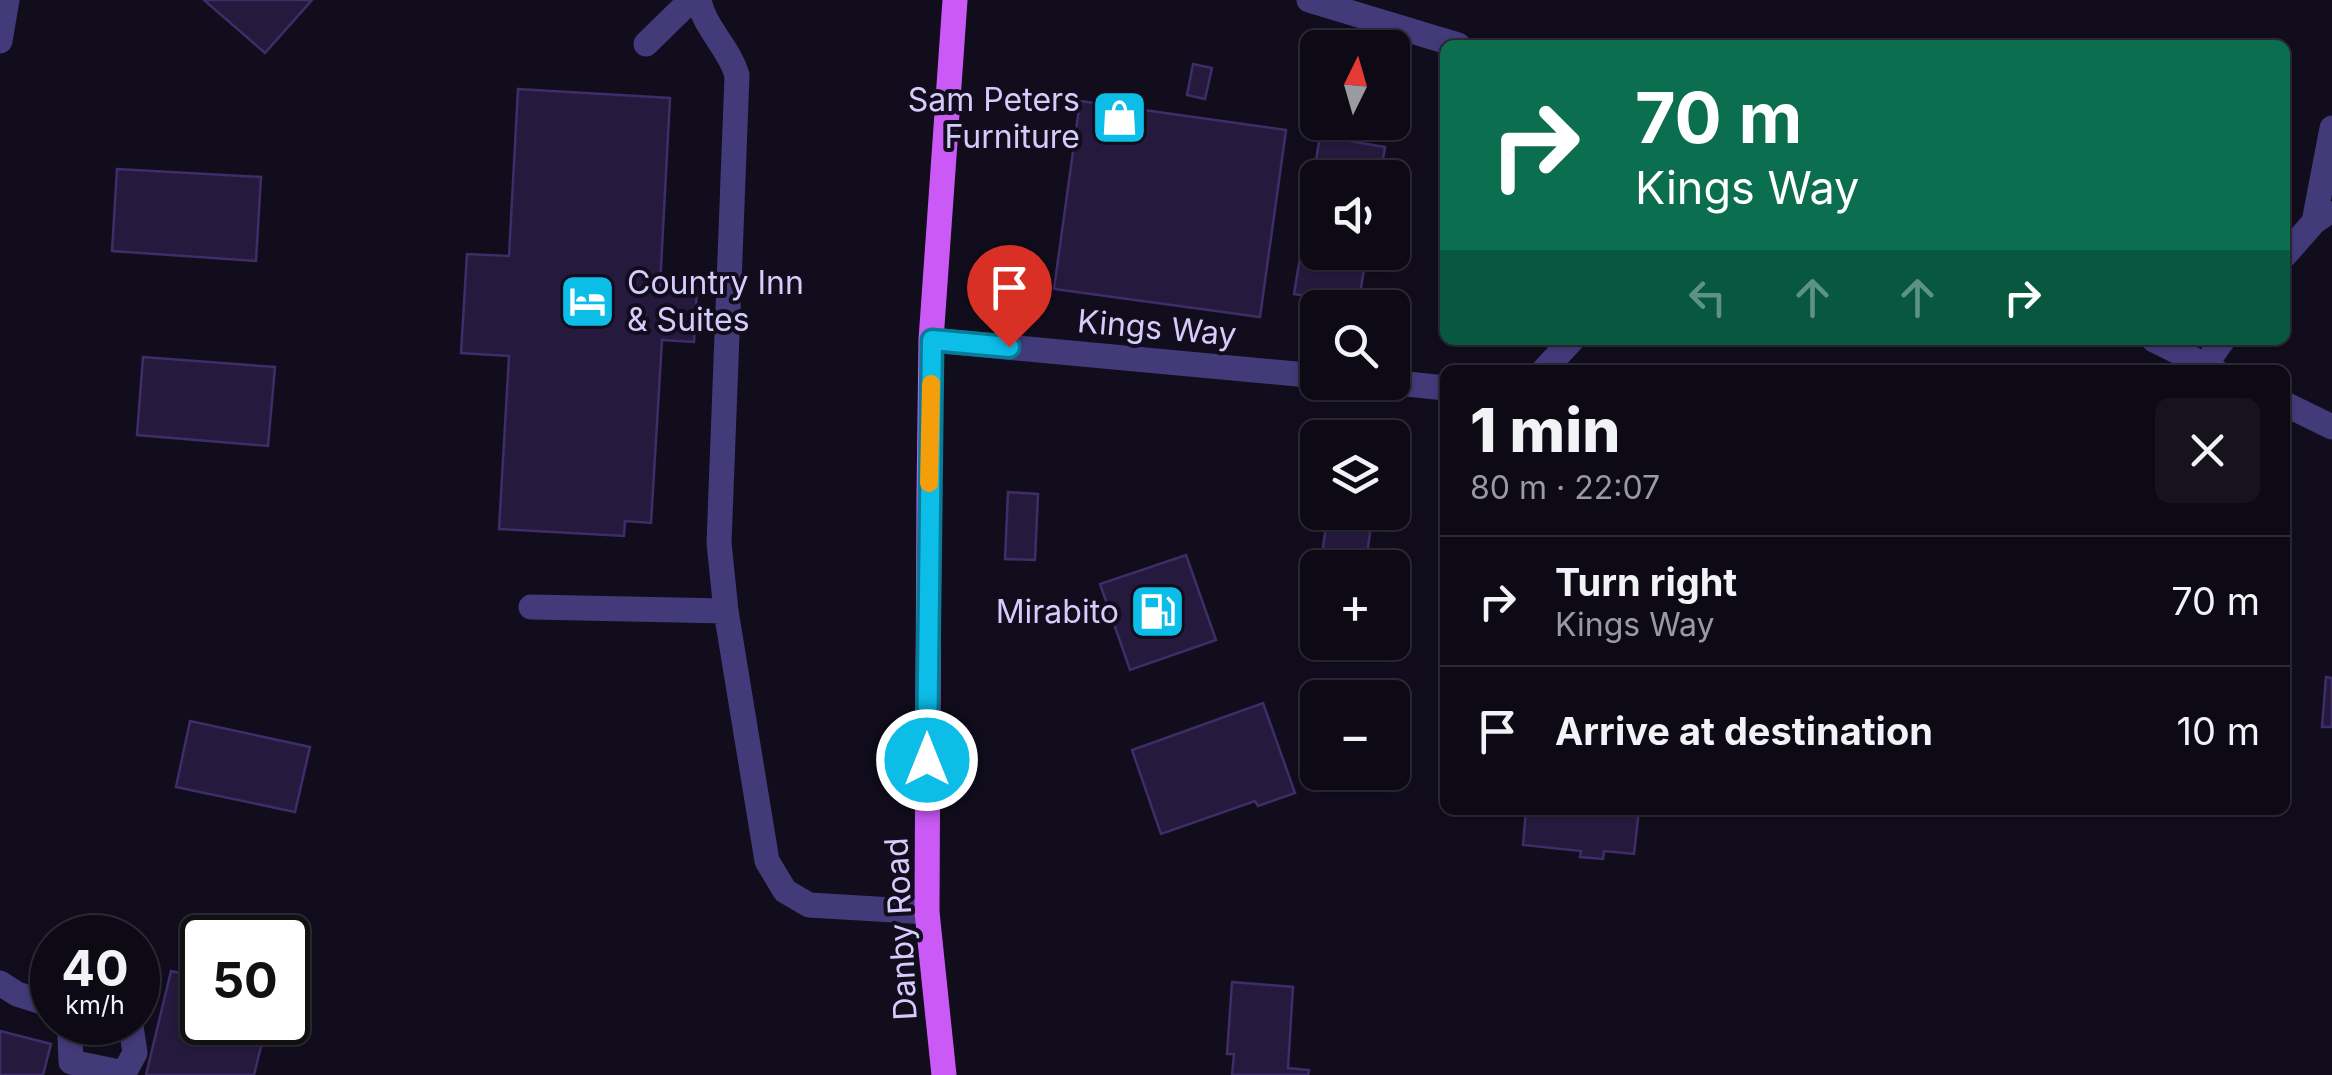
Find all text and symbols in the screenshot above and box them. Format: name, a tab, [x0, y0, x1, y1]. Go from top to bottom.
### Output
north arrow	[1300, 30, 1410, 140]
map controls	[1300, 30, 1410, 790]
text: 70 m	[1635, 75, 1802, 160]
place label: Sam Peters Furniture	[908, 80, 1080, 156]
icon: right	[1470, 80, 1600, 210]
shop icon: Sam Peters Furniture	[1089, 88, 1149, 148]
button: sound	[1300, 160, 1410, 270]
text: Kings Way	[1635, 160, 1859, 215]
pin	[967, 245, 1052, 348]
icon: arrive	[982, 260, 1037, 315]
place label: Country Inn & Suites	[627, 263, 804, 339]
icon: left	[1680, 270, 1735, 325]
icon: ahead	[1785, 270, 1840, 325]
icon: ahead	[1890, 270, 1945, 325]
icon: right	[1995, 270, 2050, 325]
hotel icon: Country Inn & Suites	[558, 271, 618, 331]
button: search	[1300, 290, 1410, 400]
street label: Kings Way	[1076, 301, 1238, 354]
text: 1 min	[1470, 394, 1620, 466]
button: close	[2155, 398, 2260, 503]
button: layers	[1300, 420, 1410, 530]
text: 80 m · 22:07	[1470, 468, 1660, 507]
button: +	[1300, 550, 1410, 660]
text: Turn right	[1555, 559, 1737, 605]
icon: right	[1470, 574, 1525, 629]
text: 70 m	[2171, 578, 2260, 624]
fuel station icon: Mirabito	[1128, 582, 1188, 642]
place label: Mirabito	[996, 592, 1119, 631]
text: Kings Way	[1555, 605, 1715, 644]
button: −	[1300, 680, 1410, 790]
icon: arrive	[1470, 704, 1525, 759]
position arrow	[875, 708, 979, 812]
text: Arrive at destination	[1555, 708, 1933, 754]
text: 10 m	[2177, 708, 2260, 754]
street label: Danby Road	[876, 837, 925, 1021]
speed limit sign: 50	[180, 915, 310, 1045]
text: 40	[61, 938, 129, 998]
text: km/h	[65, 990, 125, 1020]

